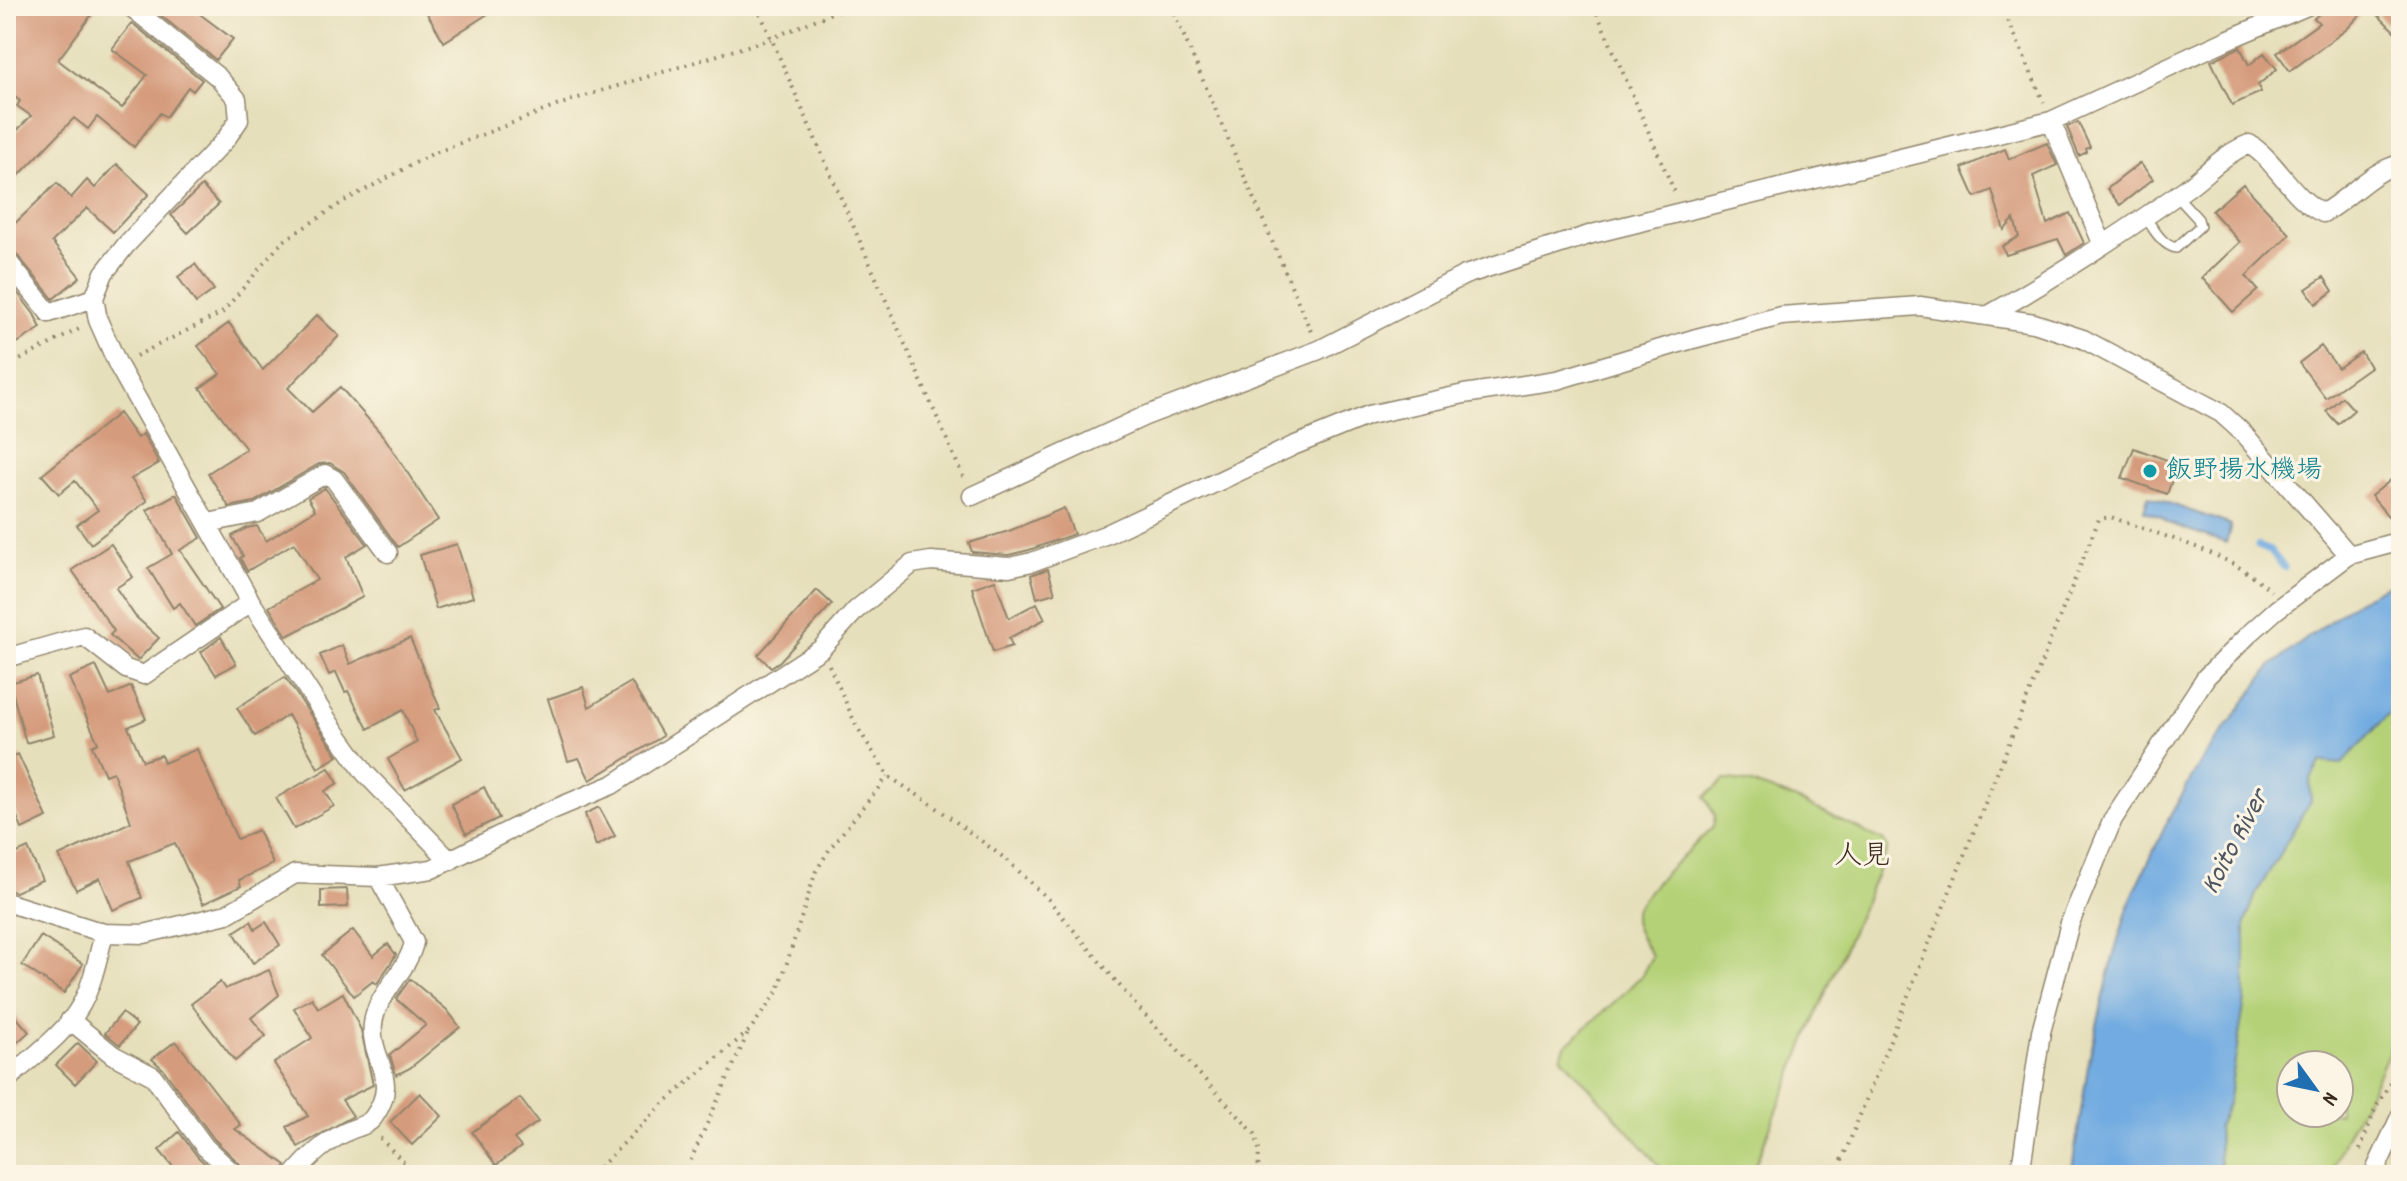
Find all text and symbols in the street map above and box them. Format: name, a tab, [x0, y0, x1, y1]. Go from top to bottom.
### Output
place label: 飯野揚水機場	[2166, 453, 2322, 490]
marker: 飯野揚水機場	[2141, 462, 2159, 480]
water label: Koito River	[2193, 781, 2283, 902]
district label: 人見	[1834, 838, 1890, 878]
north arrow	[2275, 1049, 2355, 1129]
text: N	[2313, 1085, 2345, 1111]

